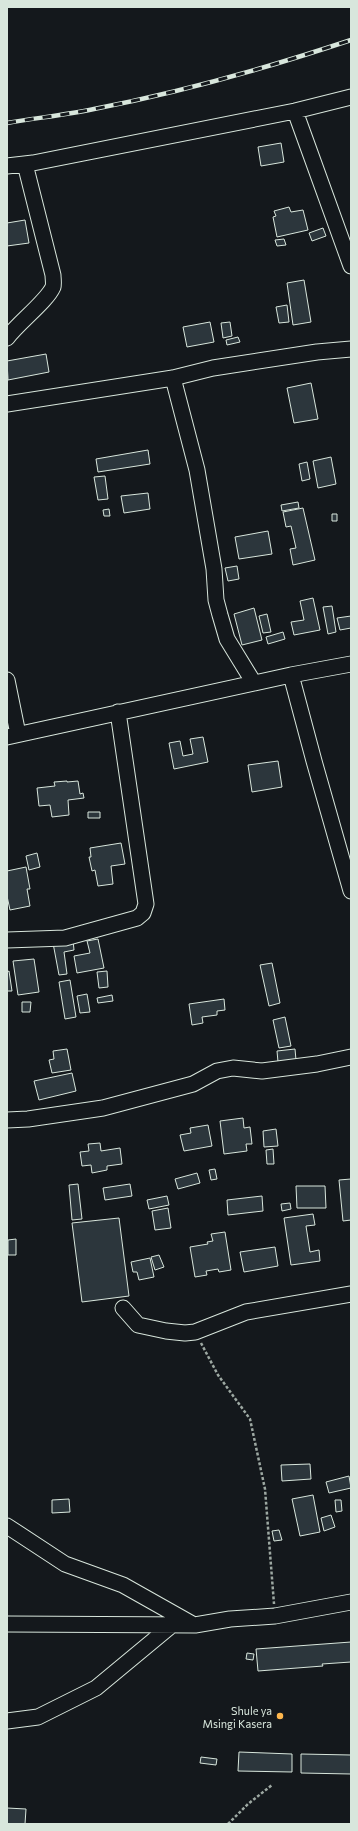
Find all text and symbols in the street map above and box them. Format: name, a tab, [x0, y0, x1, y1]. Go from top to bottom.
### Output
place label: Shule ya Msingi Kasera	[202, 1704, 272, 1730]
marker: Shule ya Msingi Kasera	[275, 1711, 285, 1721]

